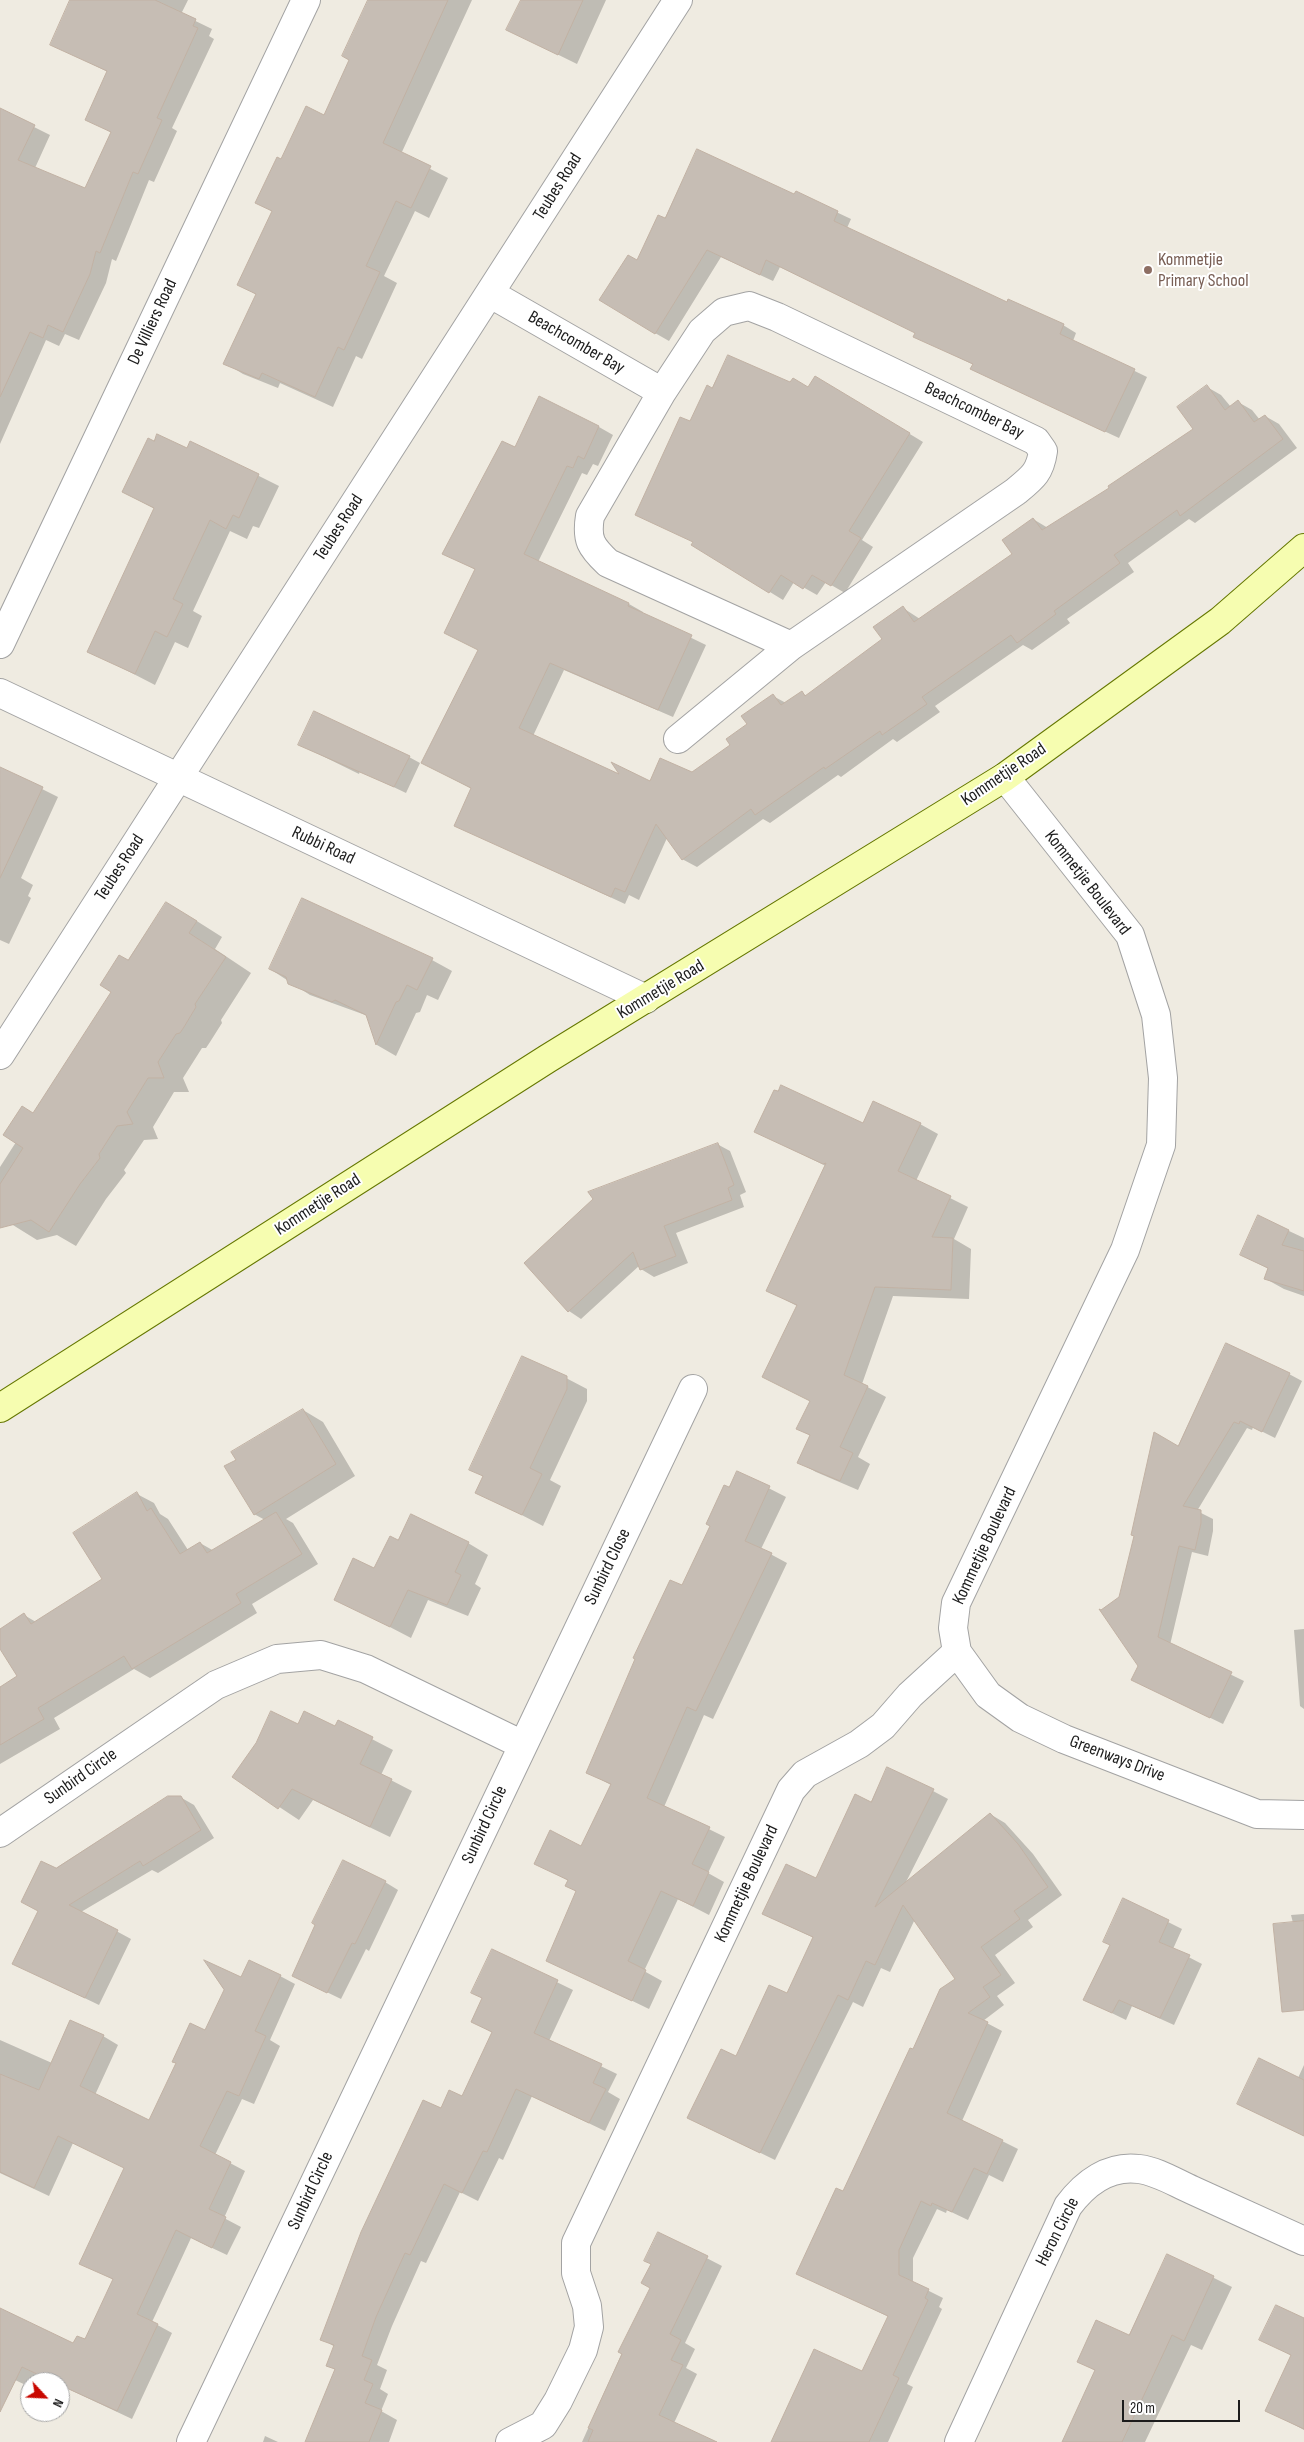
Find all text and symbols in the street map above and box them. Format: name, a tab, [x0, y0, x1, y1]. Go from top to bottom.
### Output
street label: Teubes Road	[529, 150, 587, 224]
place label: Kommetjie Primary School	[1158, 249, 1249, 292]
marker: Kommetjie Primary School	[1142, 264, 1154, 276]
street label: De Villiers Road	[124, 276, 182, 368]
street label: Beachcomber Bay	[524, 307, 628, 379]
street label: Beachcomber Bay	[921, 378, 1027, 444]
street label: Teubes Road	[310, 491, 368, 565]
street label: Kommetjie Road	[957, 739, 1051, 811]
street label: Rubbi Road	[288, 822, 358, 870]
street label: Kommetjie Boulevard	[1039, 826, 1135, 940]
street label: Teubes Road	[91, 831, 149, 905]
street label: Kommetjie Road	[614, 956, 708, 1024]
street label: Kommetjie Road	[271, 1169, 365, 1241]
street label: Kommetjie Boulevard	[948, 1484, 1022, 1608]
street label: Sunbird Close	[580, 1525, 636, 1609]
street label: Greenways Drive	[1066, 1731, 1168, 1787]
street label: Sunbird Circle	[41, 1744, 121, 1810]
street label: Sunbird Circle	[458, 1782, 512, 1868]
street label: Kommetjie Boulevard	[710, 1822, 784, 1946]
street label: Sunbird Circle	[284, 2148, 338, 2234]
street label: Heron Circle	[1032, 2194, 1084, 2270]
north arrow	[20, 2372, 70, 2422]
scale bar	[1124, 2390, 1242, 2422]
text: N	[49, 2396, 67, 2410]
text: 20 m	[1130, 2399, 1155, 2418]

